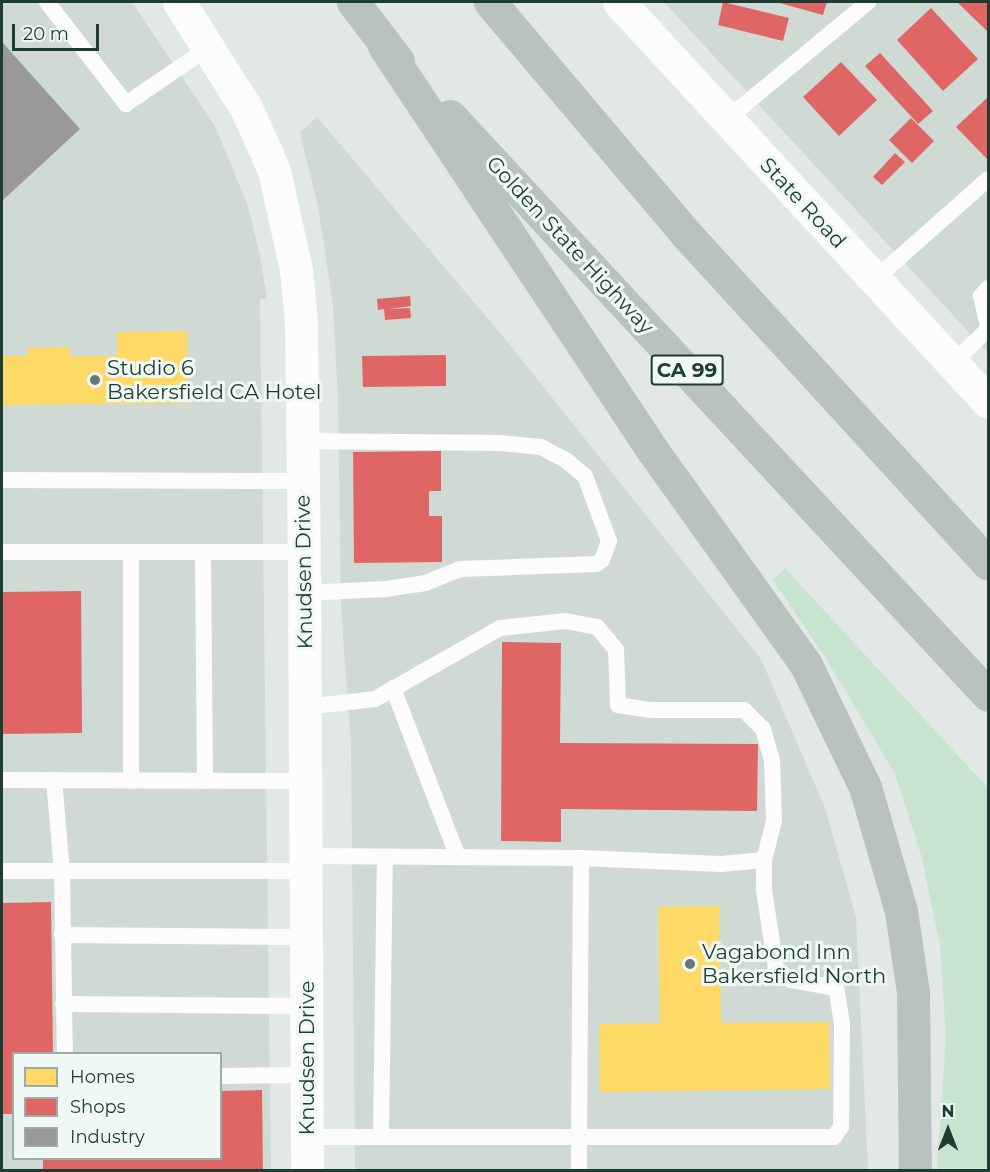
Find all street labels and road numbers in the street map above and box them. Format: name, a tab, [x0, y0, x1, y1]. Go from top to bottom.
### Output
street label: Golden State Highway	[481, 151, 659, 339]
street label: State Road	[755, 152, 851, 254]
road number: CA 99	[650, 353, 724, 387]
street label: Knudsen Drive	[290, 494, 318, 650]
street label: Knudsen Drive	[294, 981, 320, 1135]

